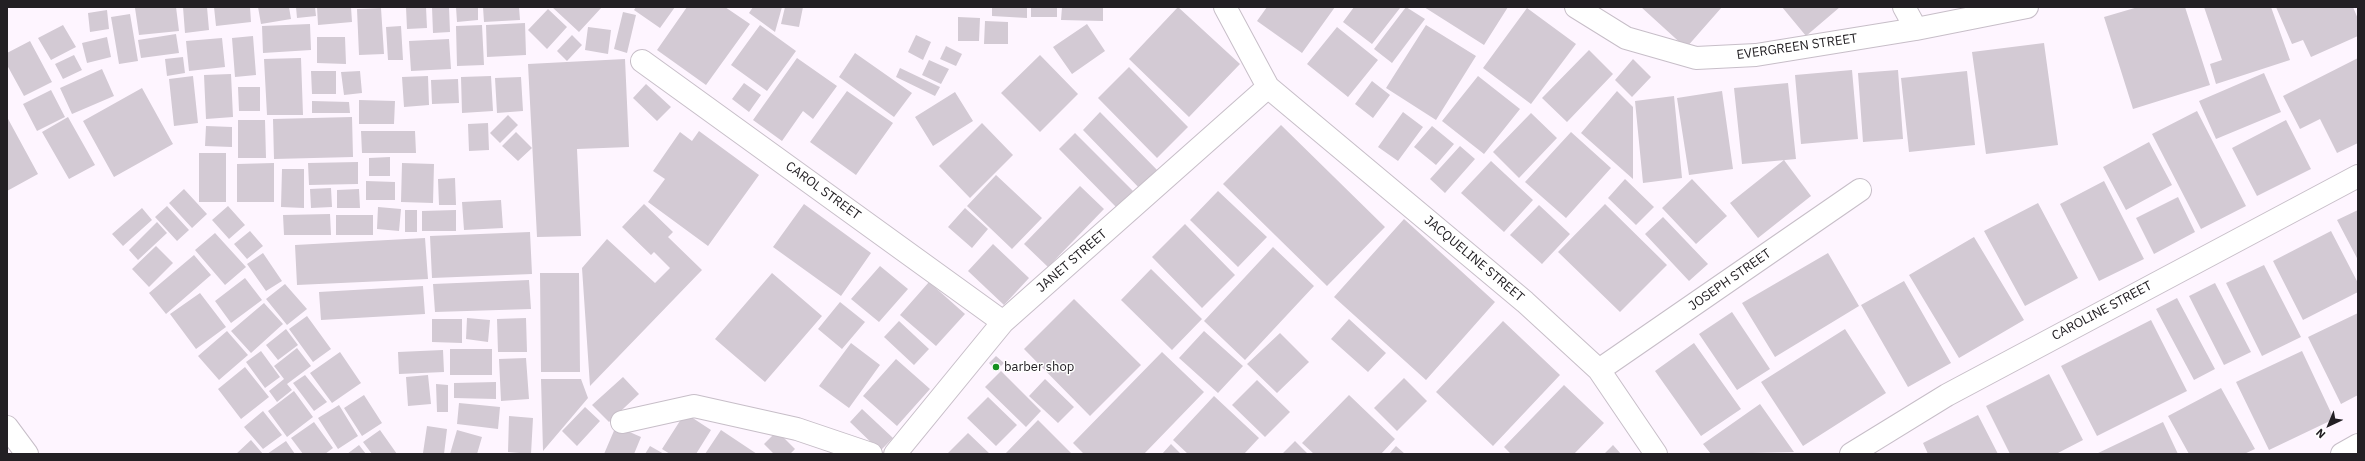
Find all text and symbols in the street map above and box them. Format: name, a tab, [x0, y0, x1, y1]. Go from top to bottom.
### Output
street label: EVERGREEN STREET	[1736, 31, 1858, 63]
street label: CAROL STREET	[782, 158, 864, 224]
street label: JACQUELINE STREET	[1421, 213, 1527, 305]
street label: JANET STREET	[1034, 226, 1110, 296]
street label: JOSEPH STREET	[1686, 246, 1774, 314]
street label: CAROLINE STREET	[2049, 278, 2155, 344]
place label: barber shop	[1004, 359, 1074, 375]
marker: barber shop	[991, 362, 1001, 372]
north arrow	[2309, 405, 2349, 445]
text: N	[2313, 426, 2328, 441]

